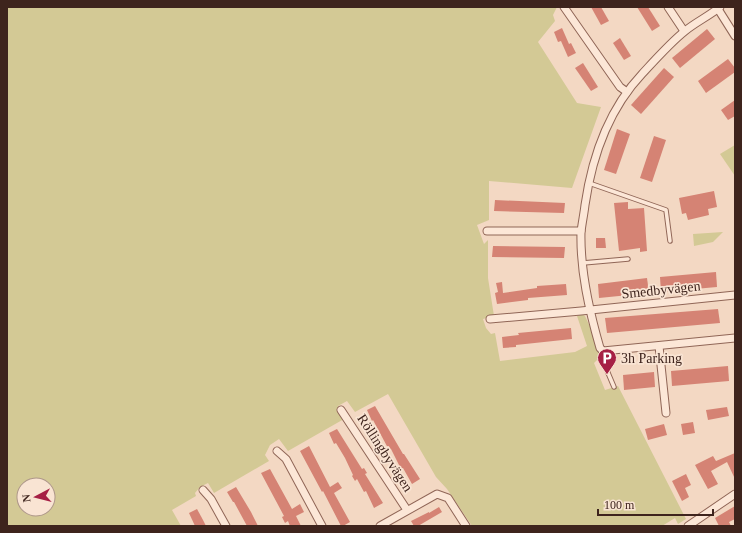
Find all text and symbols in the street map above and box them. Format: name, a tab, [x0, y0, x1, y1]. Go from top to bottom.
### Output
street label: Smedbyvägen	[621, 278, 701, 302]
parking icon: 3h Parking	[596, 347, 618, 375]
place label: 3h Parking	[621, 351, 682, 366]
street label: Röllingbyvägen	[354, 411, 416, 495]
north arrow	[16, 477, 56, 517]
scale bar	[598, 491, 713, 517]
text: N	[20, 493, 33, 503]
text: 100 m	[604, 498, 635, 512]

